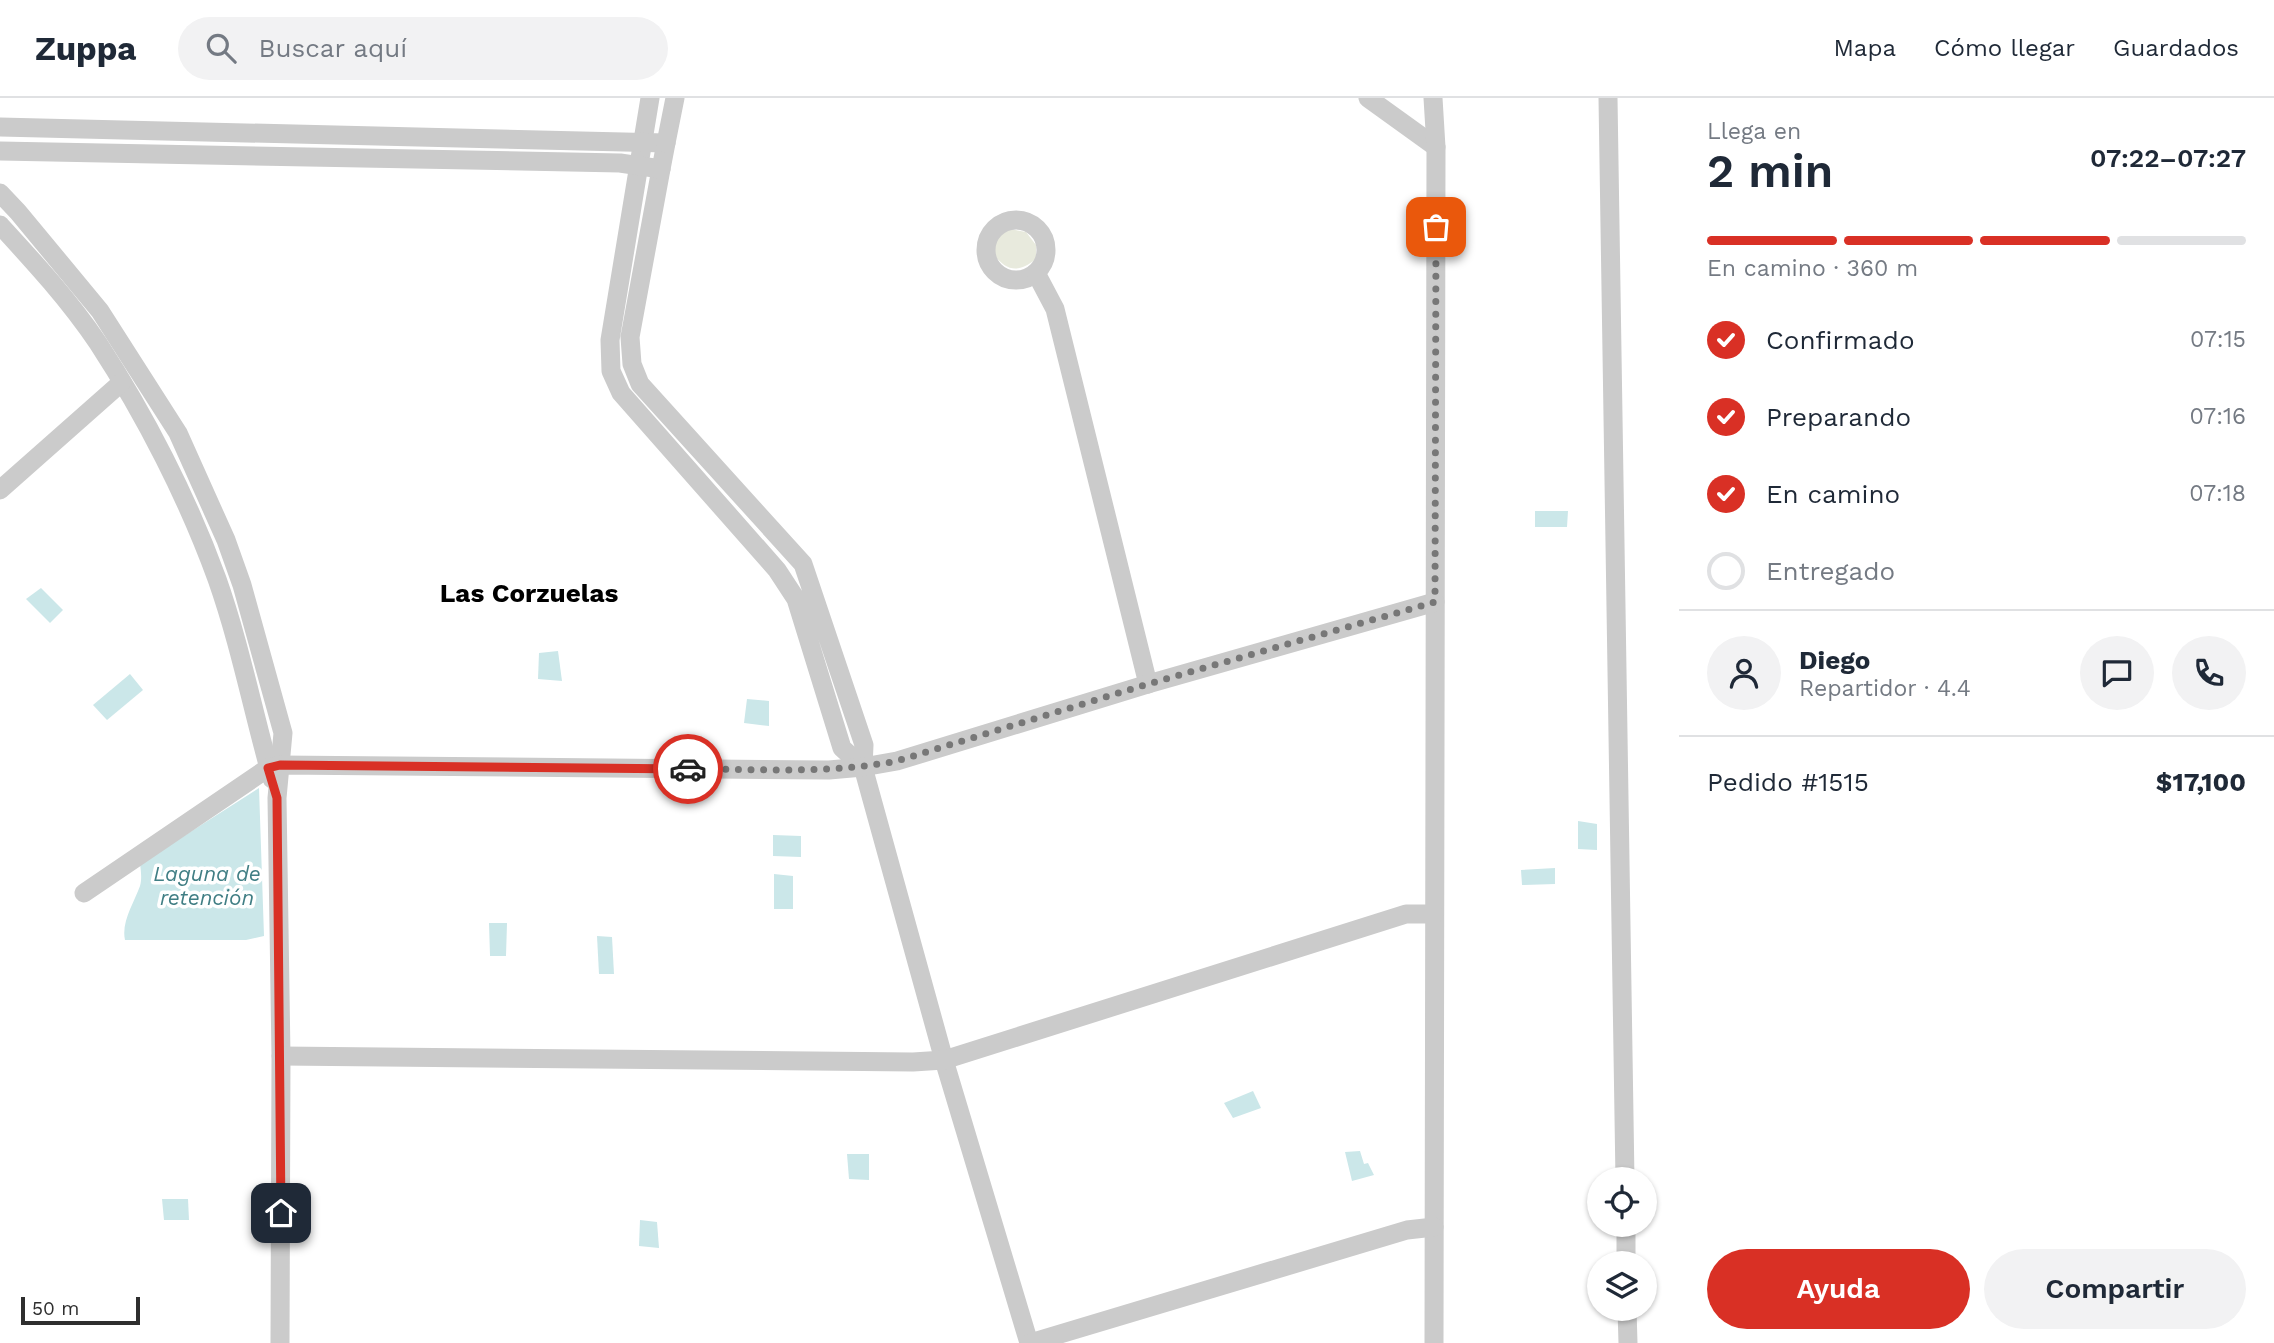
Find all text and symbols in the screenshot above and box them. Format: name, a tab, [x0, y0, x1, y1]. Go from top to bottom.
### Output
search box	[178, 17, 668, 80]
text: Zuppa	[35, 29, 136, 68]
icon: search	[202, 29, 240, 67]
text: Buscar aquí	[258, 33, 407, 63]
text: Mapa	[1834, 34, 1896, 62]
text: Cómo llegar	[1934, 34, 2075, 62]
text: Guardados	[2113, 34, 2239, 62]
text: Llega en	[1707, 118, 1801, 145]
text: 07:22–07:27	[2090, 143, 2246, 173]
text: 2 min	[1707, 144, 1833, 198]
pin	[1406, 197, 1466, 257]
icon: bag	[1417, 208, 1455, 246]
text: En camino · 360 m	[1707, 255, 1918, 282]
icon: check	[1707, 321, 1745, 359]
text: Confirmado	[1766, 325, 1915, 355]
text: 07:15	[2190, 326, 2246, 353]
icon: check	[1707, 398, 1745, 436]
text: Preparando	[1766, 402, 1911, 432]
text: 07:16	[2189, 403, 2246, 430]
icon: check	[1707, 475, 1745, 513]
text: En camino	[1766, 479, 1900, 509]
text: 07:18	[2189, 480, 2246, 507]
text: Entregado	[1766, 556, 1895, 586]
district label: Las Corzuelas	[440, 578, 618, 608]
button: person	[1707, 636, 1781, 710]
button: chat	[2080, 636, 2154, 710]
button: phone	[2172, 636, 2246, 710]
text: Diego	[1799, 645, 1870, 675]
text: Repartidor · 4.4	[1799, 675, 1971, 702]
courier	[653, 734, 723, 804]
icon: car	[669, 750, 707, 788]
text: Pedido #1515	[1707, 767, 1869, 797]
text: $17,100	[2156, 767, 2246, 797]
water label: Laguna de retención	[153, 861, 261, 910]
map controls	[1587, 1167, 1657, 1321]
button: locate	[1587, 1167, 1657, 1237]
pin	[251, 1183, 311, 1243]
icon: home	[262, 1194, 300, 1232]
button: Ayuda	[1707, 1249, 1970, 1329]
button: Compartir	[1984, 1249, 2246, 1329]
button: layers	[1587, 1251, 1657, 1321]
scale bar	[21, 1294, 140, 1326]
text: 50 m	[32, 1297, 79, 1320]

